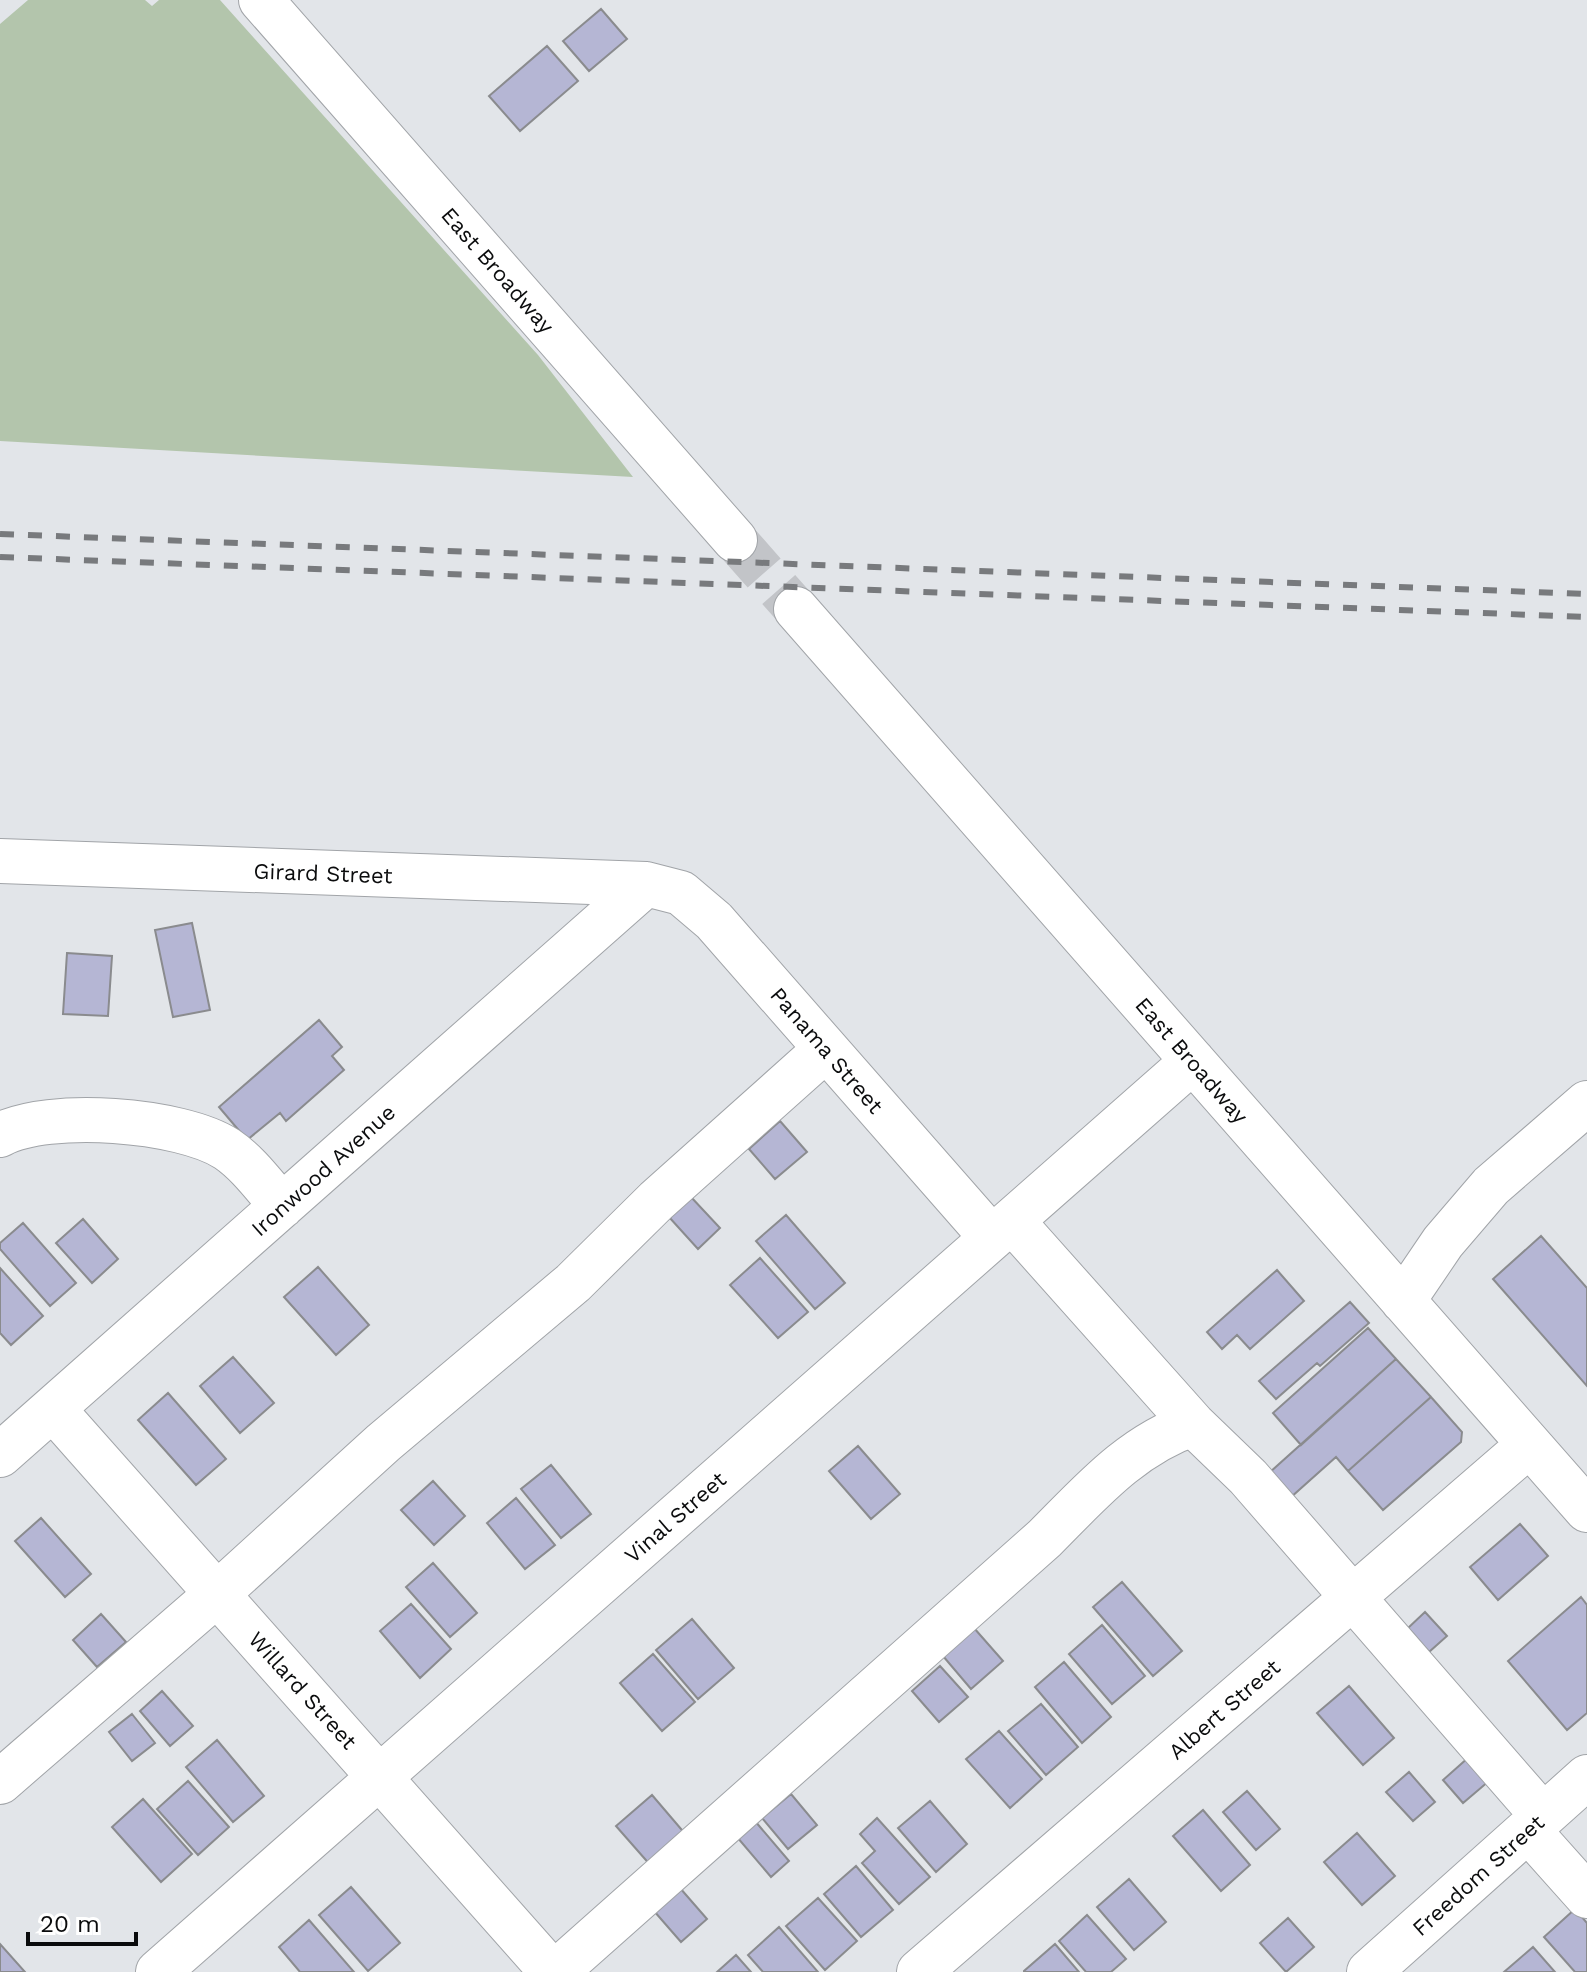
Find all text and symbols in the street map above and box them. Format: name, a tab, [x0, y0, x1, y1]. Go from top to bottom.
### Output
street label: East Broadway	[436, 202, 559, 339]
street label: Girard Street	[253, 859, 393, 888]
street label: Panama Street	[765, 982, 888, 1118]
street label: East Broadway	[1130, 992, 1253, 1129]
street label: Ironwood Avenue	[246, 1099, 400, 1241]
street label: Vinal Street	[620, 1467, 731, 1568]
street label: Willard Street	[243, 1627, 362, 1754]
street label: Albert Street	[1164, 1654, 1285, 1764]
street label: Freedom Street	[1407, 1810, 1549, 1941]
scale bar	[28, 1896, 136, 1946]
text: 20 m	[40, 1910, 100, 1938]

